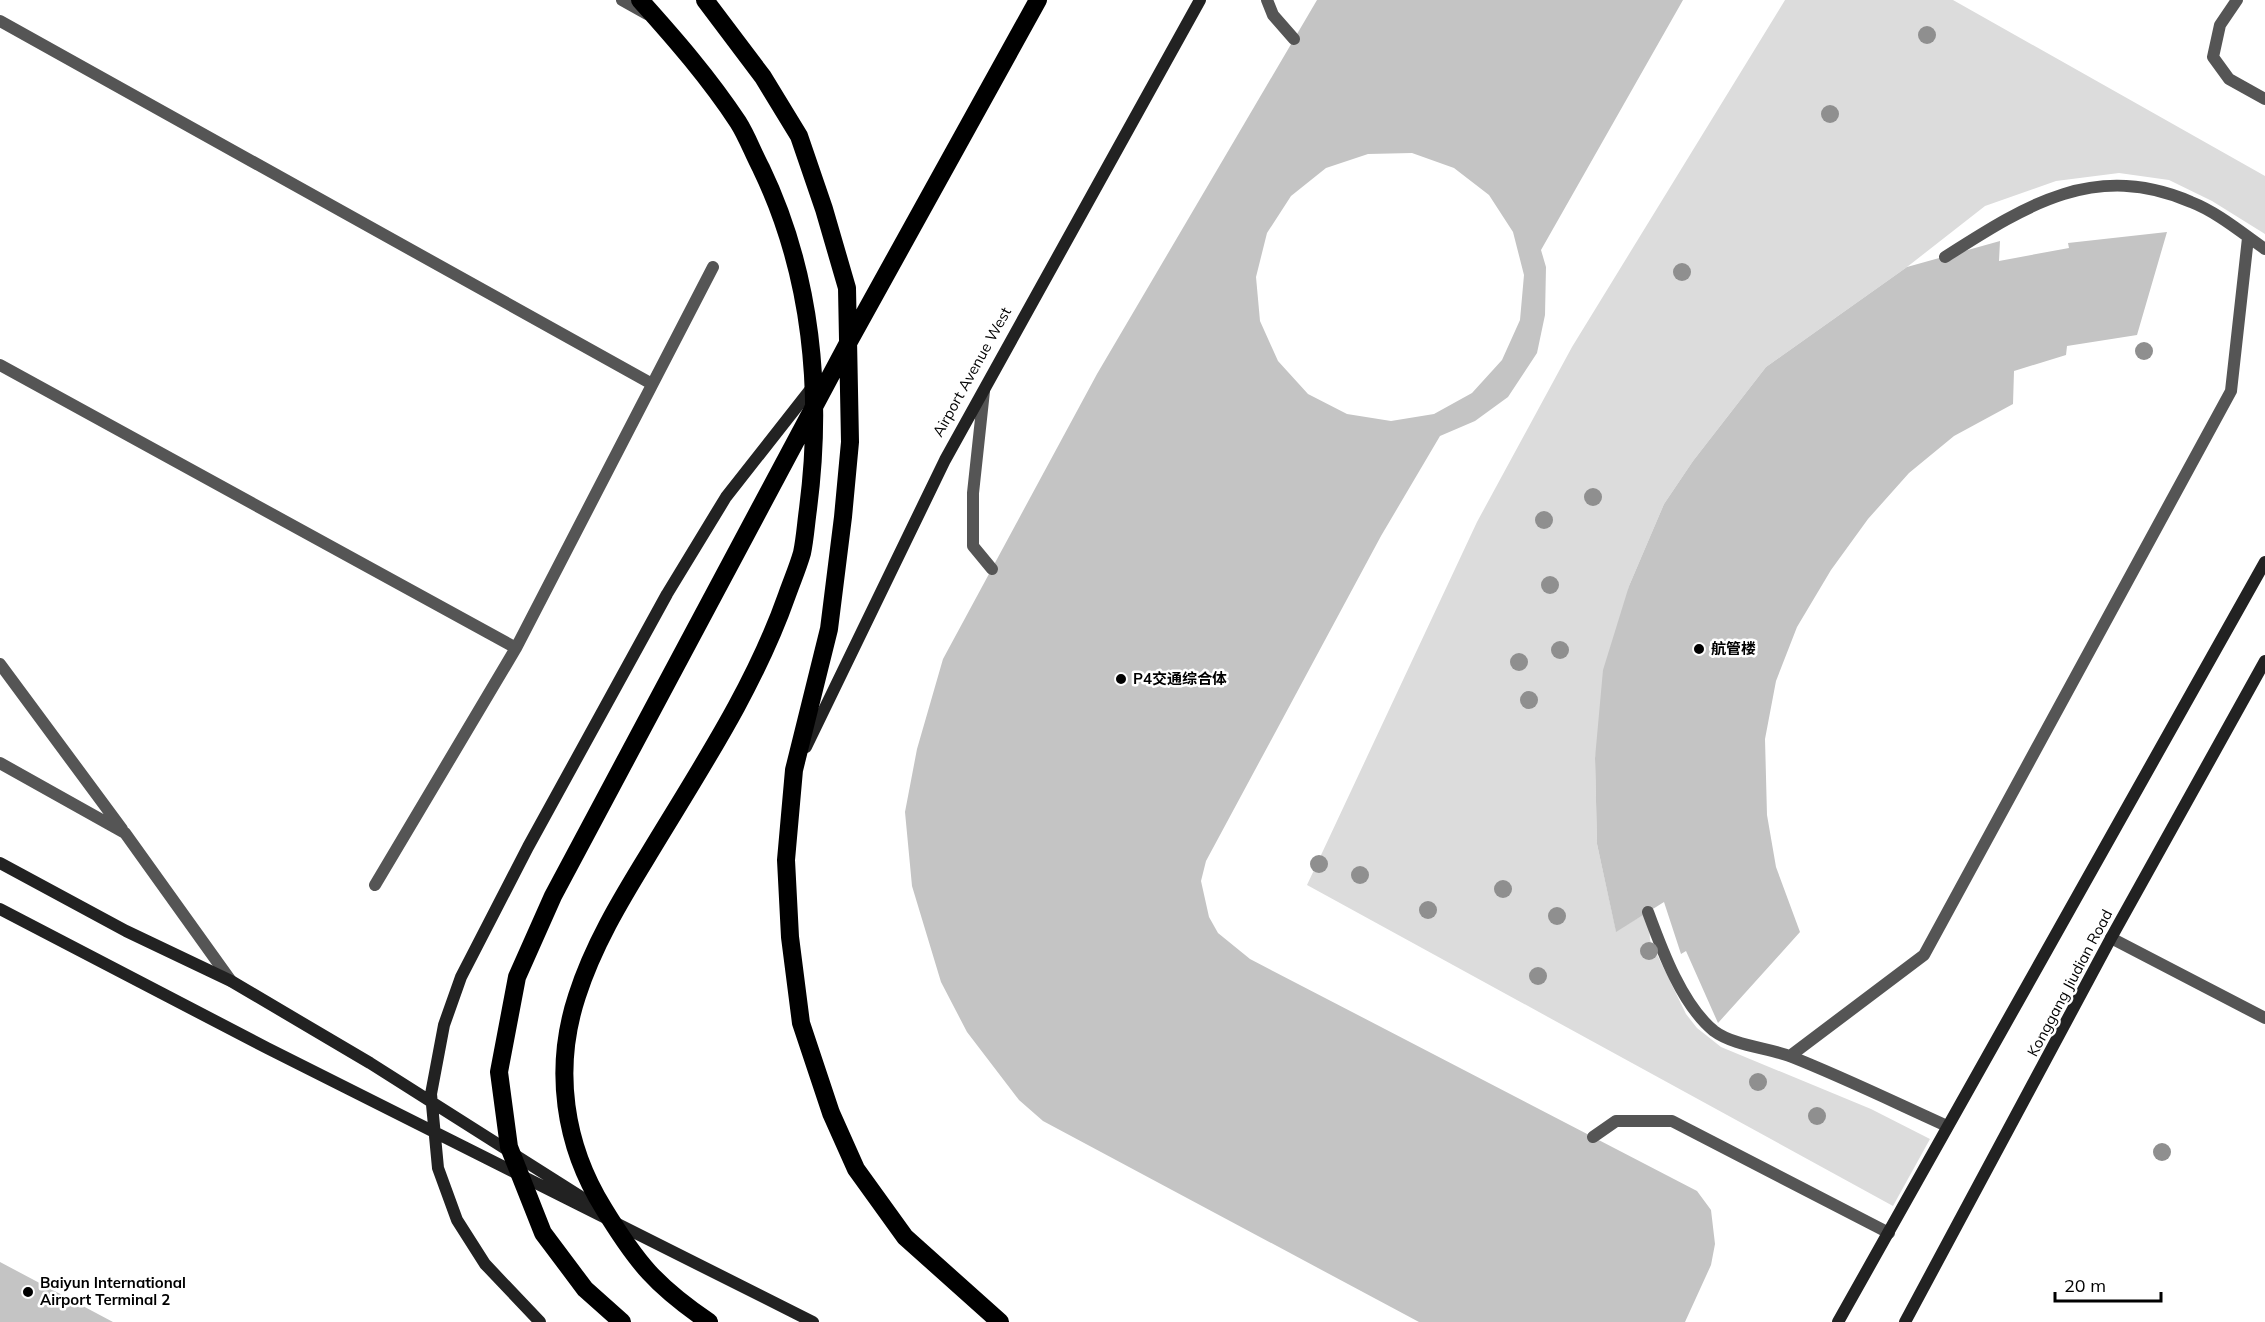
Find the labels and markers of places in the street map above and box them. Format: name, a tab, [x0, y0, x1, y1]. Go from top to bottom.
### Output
place label: 航管楼	[1711, 639, 1756, 658]
marker: 航管楼	[1692, 642, 1706, 656]
place label: P4交通综合体	[1133, 669, 1227, 688]
marker: P4交通综合体	[1114, 672, 1128, 686]
place label: Baiyun International Airport Terminal 2	[40, 1273, 186, 1309]
marker: Baiyun International Airport Terminal 2	[21, 1285, 35, 1299]

